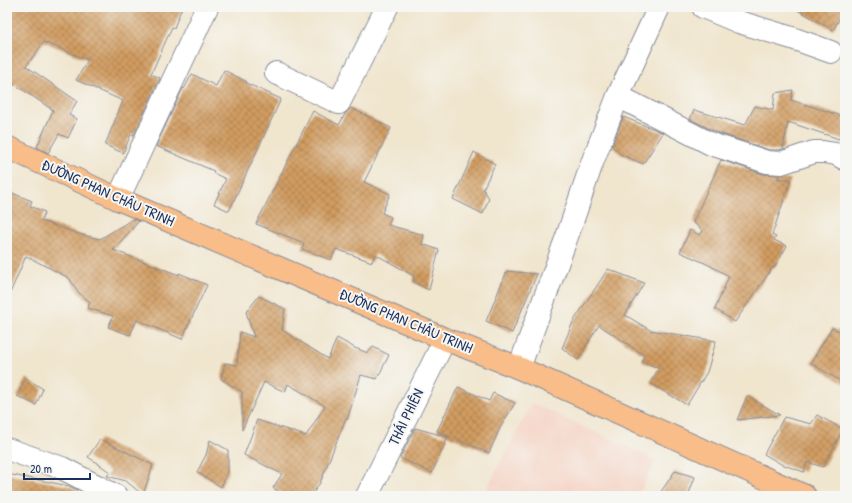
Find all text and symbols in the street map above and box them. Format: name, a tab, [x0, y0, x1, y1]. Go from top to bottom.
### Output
street label: ĐƯỜNG PHAN CHÂU TRINH	[39, 154, 178, 231]
street label: ĐƯỜNG PHAN CHÂU TRINH	[336, 283, 476, 358]
street label: THÁI PHIÊN	[383, 385, 428, 449]
scale bar	[24, 455, 90, 481]
text: 20 m	[30, 460, 52, 477]

